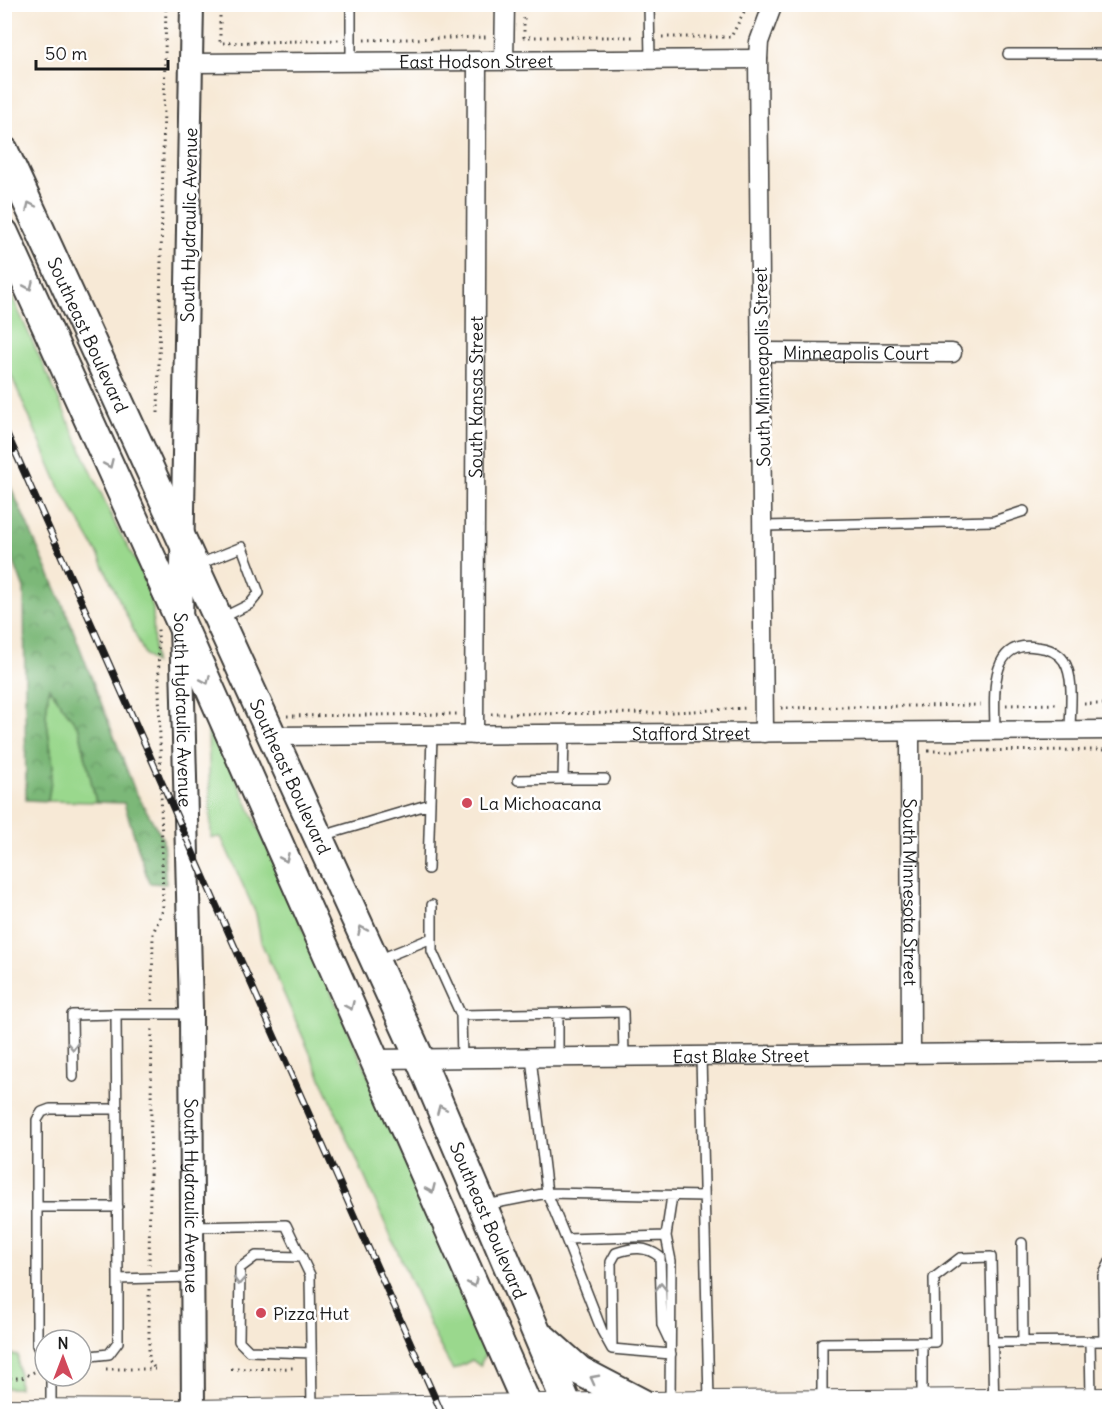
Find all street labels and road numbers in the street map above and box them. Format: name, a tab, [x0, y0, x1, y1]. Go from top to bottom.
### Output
street label: East Hodson Street	[399, 49, 553, 73]
street label: South Hydraulic Avenue	[176, 127, 202, 323]
street label: Southeast Boulevard	[43, 253, 134, 416]
street label: South Minneapolis Street	[749, 267, 775, 467]
street label: South Kansas Street	[464, 316, 487, 478]
street label: Minneapolis Court	[783, 341, 929, 364]
street label: South Hydraulic Avenue	[169, 612, 197, 808]
street label: Southeast Boulevard	[245, 695, 336, 858]
street label: Stafford Street	[632, 721, 750, 745]
street label: South Minnesota Street	[899, 798, 922, 986]
street label: East Blake Street	[673, 1043, 809, 1068]
street label: South Hydraulic Avenue	[180, 1098, 204, 1293]
street label: Southeast Boulevard	[445, 1138, 532, 1303]

